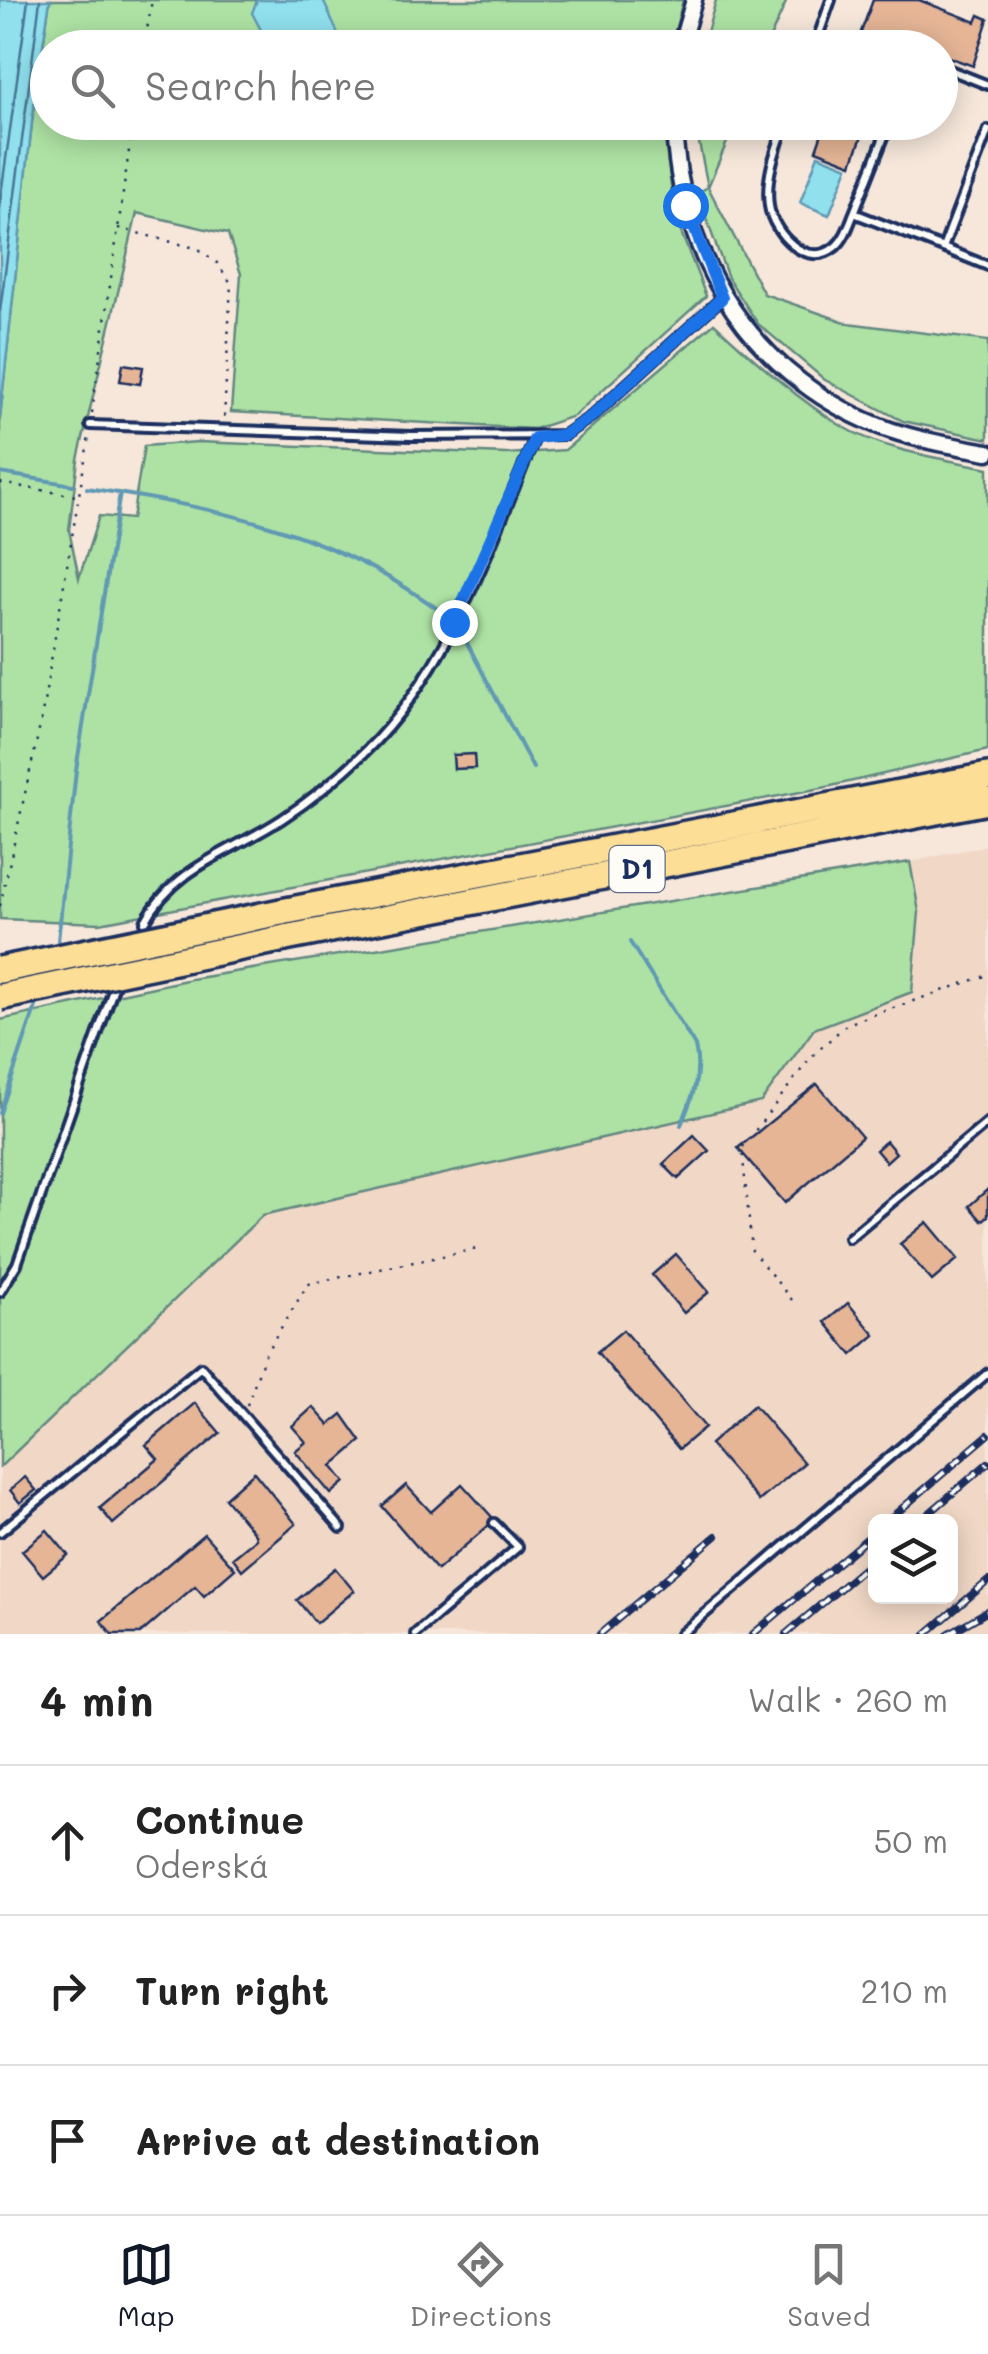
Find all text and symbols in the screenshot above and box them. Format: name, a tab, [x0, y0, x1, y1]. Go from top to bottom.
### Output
search box	[30, 30, 958, 140]
icon: search	[65, 58, 120, 113]
text: Search here	[145, 60, 376, 110]
route start	[663, 183, 709, 229]
route end	[432, 600, 478, 646]
road number: D1	[610, 846, 664, 892]
map controls	[868, 1514, 958, 1604]
button: layers	[868, 1514, 958, 1604]
text: 4 min	[40, 1672, 153, 1727]
text: Walk · 260 m	[748, 1678, 948, 1720]
text: Continue	[135, 1794, 304, 1844]
icon: ahead	[40, 1813, 95, 1868]
text: 50 m	[874, 1819, 948, 1861]
text: Oderská	[135, 1844, 269, 1886]
icon: right	[40, 1963, 95, 2018]
text: Turn right	[135, 1965, 329, 2015]
text: 210 m	[860, 1969, 948, 2011]
icon: arrive	[40, 2113, 95, 2168]
text: Arrive at destination	[135, 2115, 540, 2165]
tab: Map	[118, 2237, 175, 2333]
tab: Directions	[410, 2237, 552, 2333]
tab: Saved	[787, 2237, 870, 2333]

